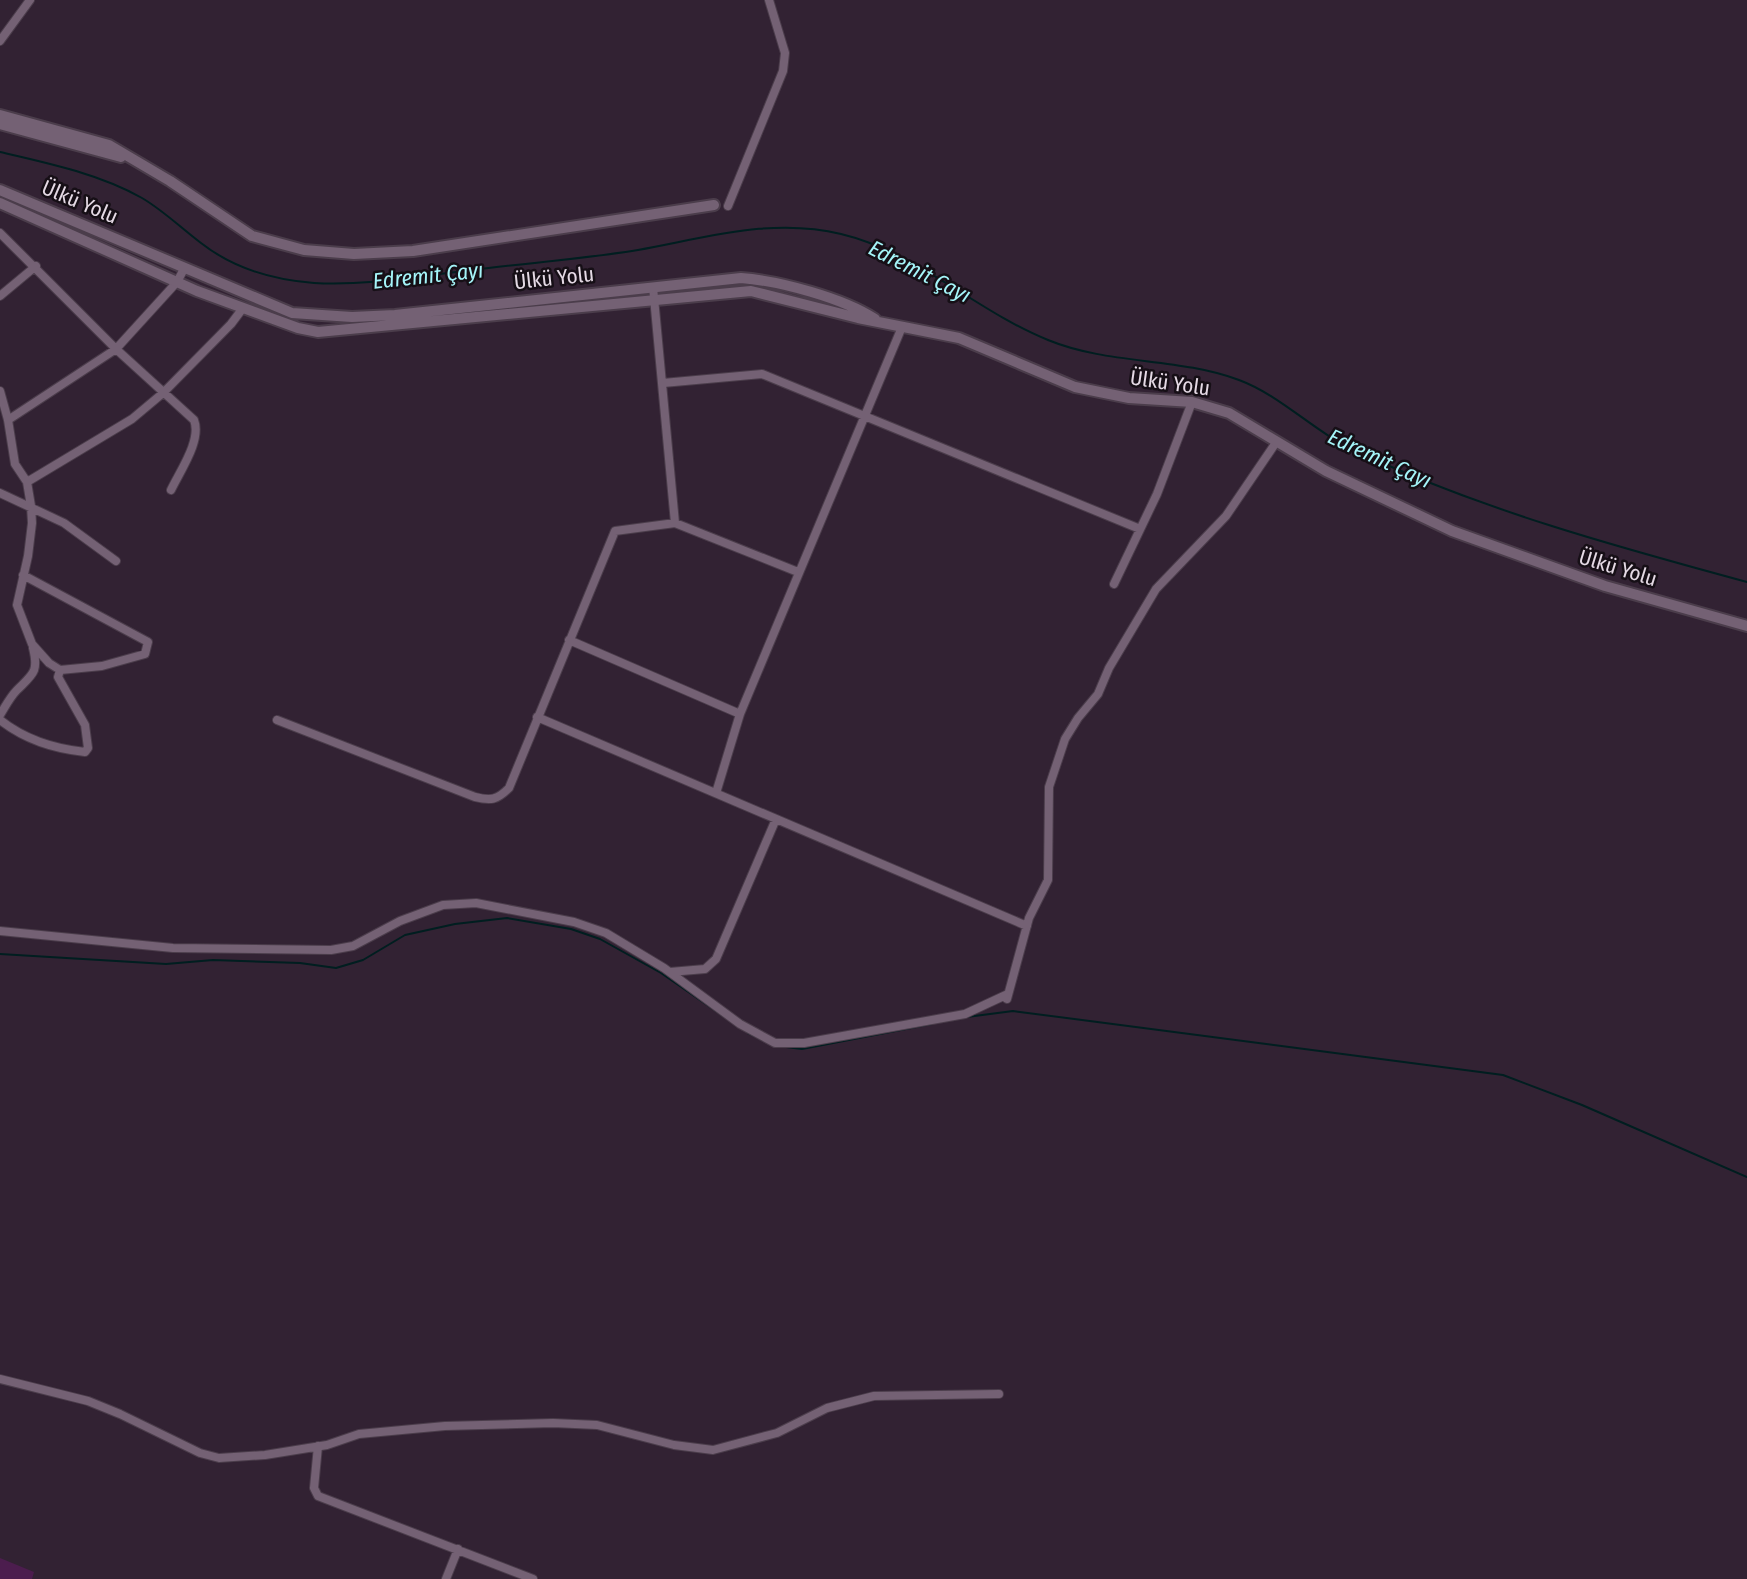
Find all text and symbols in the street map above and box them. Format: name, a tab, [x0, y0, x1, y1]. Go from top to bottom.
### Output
street label: Ülkü Yolu	[38, 174, 122, 230]
water label: Edremit Çayı	[864, 234, 975, 310]
water label: Edremit Çayı	[371, 256, 485, 296]
street label: Ülkü Yolu	[513, 261, 595, 295]
street label: Ülkü Yolu	[1128, 365, 1212, 401]
water label: Edremit Çayı	[1323, 423, 1436, 495]
street label: Ülkü Yolu	[1576, 544, 1660, 592]

